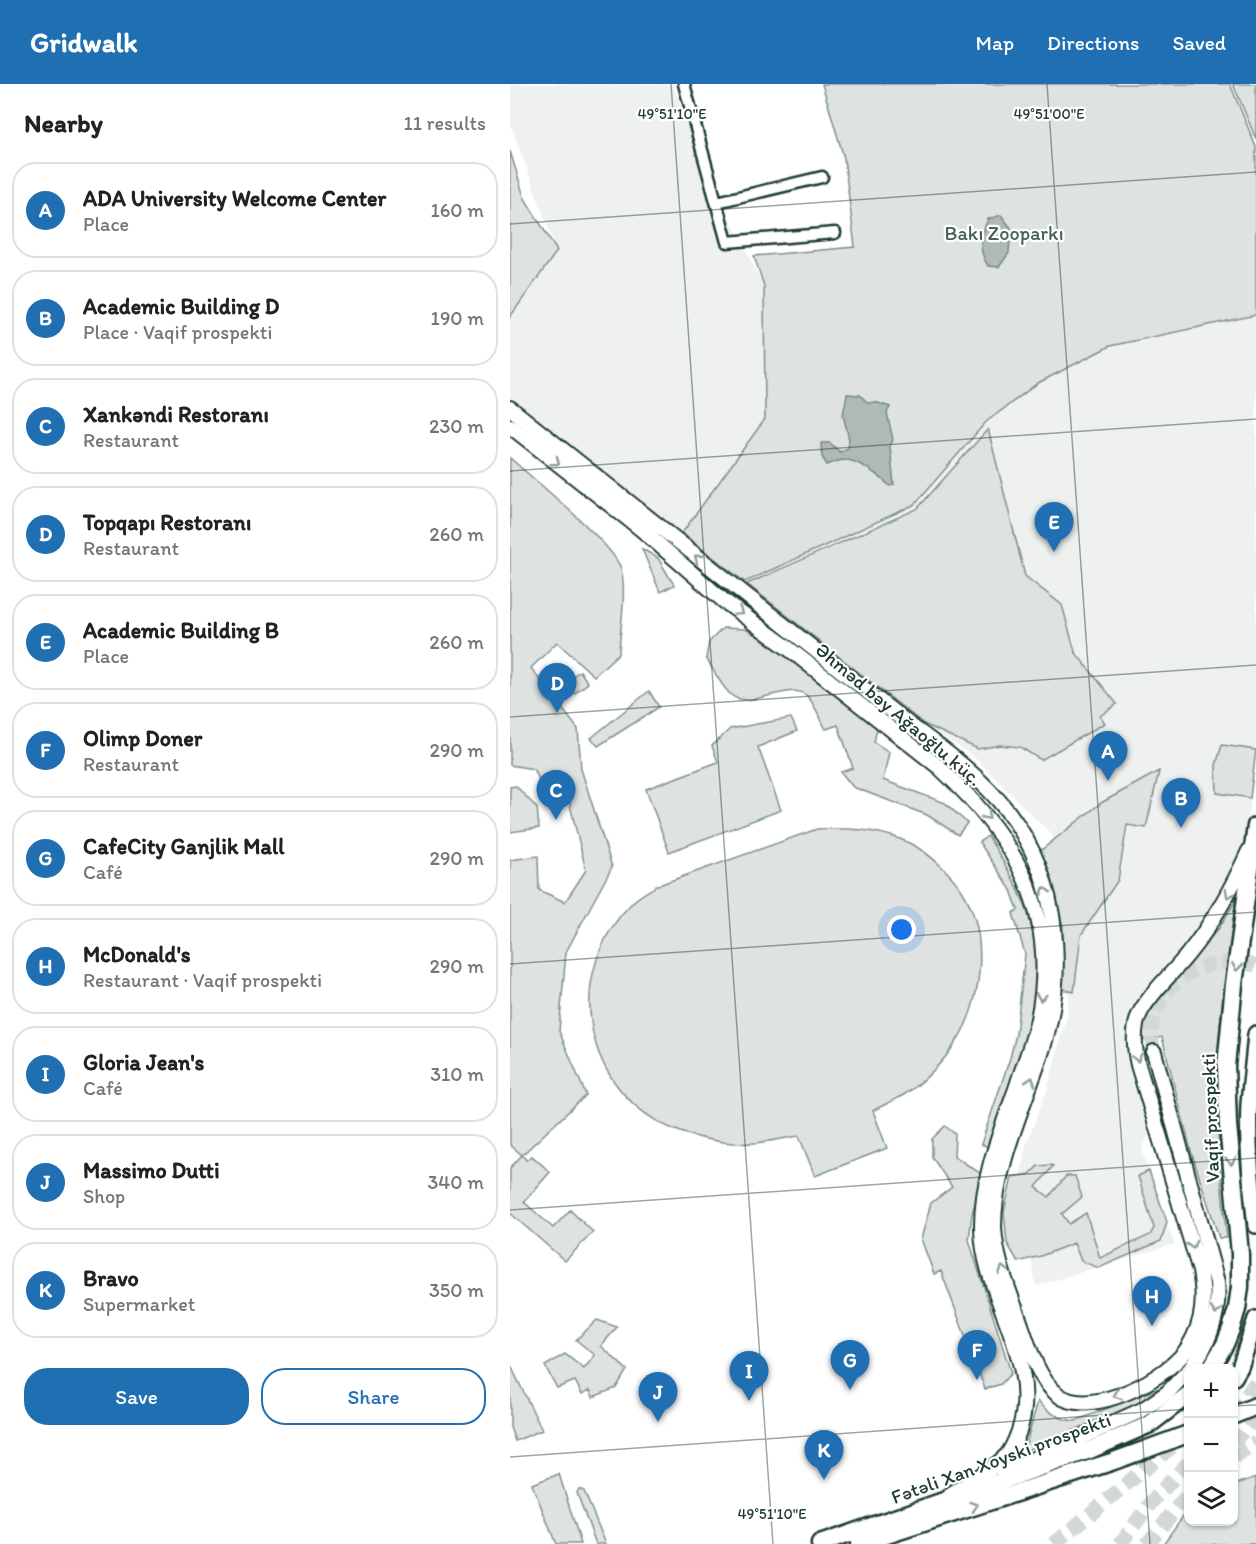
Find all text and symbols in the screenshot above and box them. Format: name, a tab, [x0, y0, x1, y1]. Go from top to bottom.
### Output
text: Gridwalk	[30, 25, 138, 59]
text: Map	[976, 30, 1014, 55]
text: Directions	[1047, 30, 1139, 55]
text: Saved	[1172, 30, 1226, 55]
text: 49°51'10"E	[638, 105, 706, 123]
text: 49°51'00"E	[1013, 105, 1085, 123]
text: Nearby	[24, 107, 103, 139]
text: 11 results	[404, 111, 486, 135]
text: ADA University Welcome Center	[83, 185, 386, 212]
text: A	[39, 198, 52, 222]
text: 160 m	[431, 198, 484, 222]
text: Place	[83, 212, 129, 236]
park label: Bakı Zooparkı	[944, 221, 1064, 245]
text: Academic Building D	[83, 293, 279, 320]
text: B	[39, 306, 52, 330]
text: 190 m	[431, 306, 484, 330]
text: Place · Vaqif prospekti	[83, 320, 272, 344]
text: Xankəndi Restoranı	[83, 401, 269, 428]
text: C	[39, 414, 52, 438]
text: 230 m	[429, 414, 484, 438]
text: Restaurant	[83, 428, 179, 452]
one-way arrow	[549, 454, 560, 465]
pin: E	[1034, 502, 1074, 552]
text: Topqapı Restoranı	[83, 509, 251, 536]
text: D	[39, 522, 52, 546]
text: 260 m	[429, 522, 484, 546]
text: Restaurant	[83, 536, 179, 560]
one-way arrow	[694, 554, 705, 565]
one-way arrow	[732, 605, 743, 616]
text: Academic Building B	[83, 617, 279, 644]
text: E	[40, 630, 51, 654]
text: 260 m	[429, 630, 484, 654]
street label: Əhməd bəy Ağaoğlu küç.	[811, 637, 987, 791]
text: Place	[83, 644, 129, 668]
pin: D	[538, 664, 576, 713]
text: Olimp Doner	[83, 725, 202, 752]
pin: A	[1088, 732, 1128, 781]
text: F	[40, 738, 51, 762]
text: 290 m	[429, 738, 484, 762]
text: Restaurant	[83, 752, 179, 776]
pin: C	[536, 770, 576, 820]
pin: B	[1162, 778, 1200, 828]
one-way arrow	[979, 809, 990, 820]
text: CafeCity Ganjlik Mall	[83, 833, 284, 860]
text: G	[39, 846, 52, 870]
text: 290 m	[429, 846, 484, 870]
text: Café	[83, 860, 123, 884]
one-way arrow	[1040, 886, 1052, 897]
one-way arrow	[1225, 888, 1236, 898]
your location	[887, 915, 916, 944]
text: McDonald's	[83, 941, 191, 968]
text: H	[39, 954, 52, 978]
text: 290 m	[429, 954, 484, 978]
one-way arrow	[1231, 962, 1243, 971]
text: Restaurant · Vaqif prospekti	[83, 968, 322, 992]
one-way arrow	[1035, 992, 1047, 1001]
text: Gloria Jean's	[83, 1049, 204, 1076]
one-way arrow	[1130, 1053, 1143, 1063]
street label: Vaqif prospekti	[1196, 1053, 1224, 1183]
text: I	[42, 1062, 49, 1086]
text: 310 m	[430, 1062, 484, 1086]
text: Café	[83, 1076, 123, 1100]
one-way arrow	[1024, 1077, 1037, 1087]
text: Massimo Dutti	[83, 1157, 220, 1184]
one-way arrow	[1224, 1157, 1237, 1166]
text: J	[41, 1170, 50, 1194]
text: 340 m	[427, 1170, 484, 1194]
text: Shop	[83, 1184, 125, 1208]
one-way arrow	[1185, 1239, 1197, 1250]
text: Bravo	[83, 1265, 139, 1292]
one-way arrow	[998, 1265, 1010, 1276]
pin: H	[1132, 1276, 1172, 1326]
text: K	[39, 1278, 52, 1302]
text: 350 m	[429, 1278, 484, 1302]
text: Supermarket	[83, 1292, 195, 1316]
one-way arrow	[1211, 1307, 1223, 1316]
pin: F	[958, 1330, 996, 1380]
pin: G	[830, 1340, 870, 1390]
pin: I	[730, 1352, 768, 1401]
map controls	[1184, 1364, 1238, 1526]
button: +	[1184, 1364, 1238, 1418]
button: Save	[24, 1368, 249, 1425]
button: Share	[261, 1368, 486, 1425]
pin: J	[638, 1372, 678, 1422]
one-way arrow	[1112, 1387, 1122, 1400]
street label: Fətəli Xan Xoyski prospekti	[888, 1407, 1114, 1509]
button: −	[1184, 1418, 1238, 1472]
pin: K	[804, 1430, 844, 1480]
button: layers	[1184, 1472, 1238, 1526]
one-way arrow	[968, 1500, 979, 1513]
text: 49°51'10"E	[738, 1505, 806, 1523]

